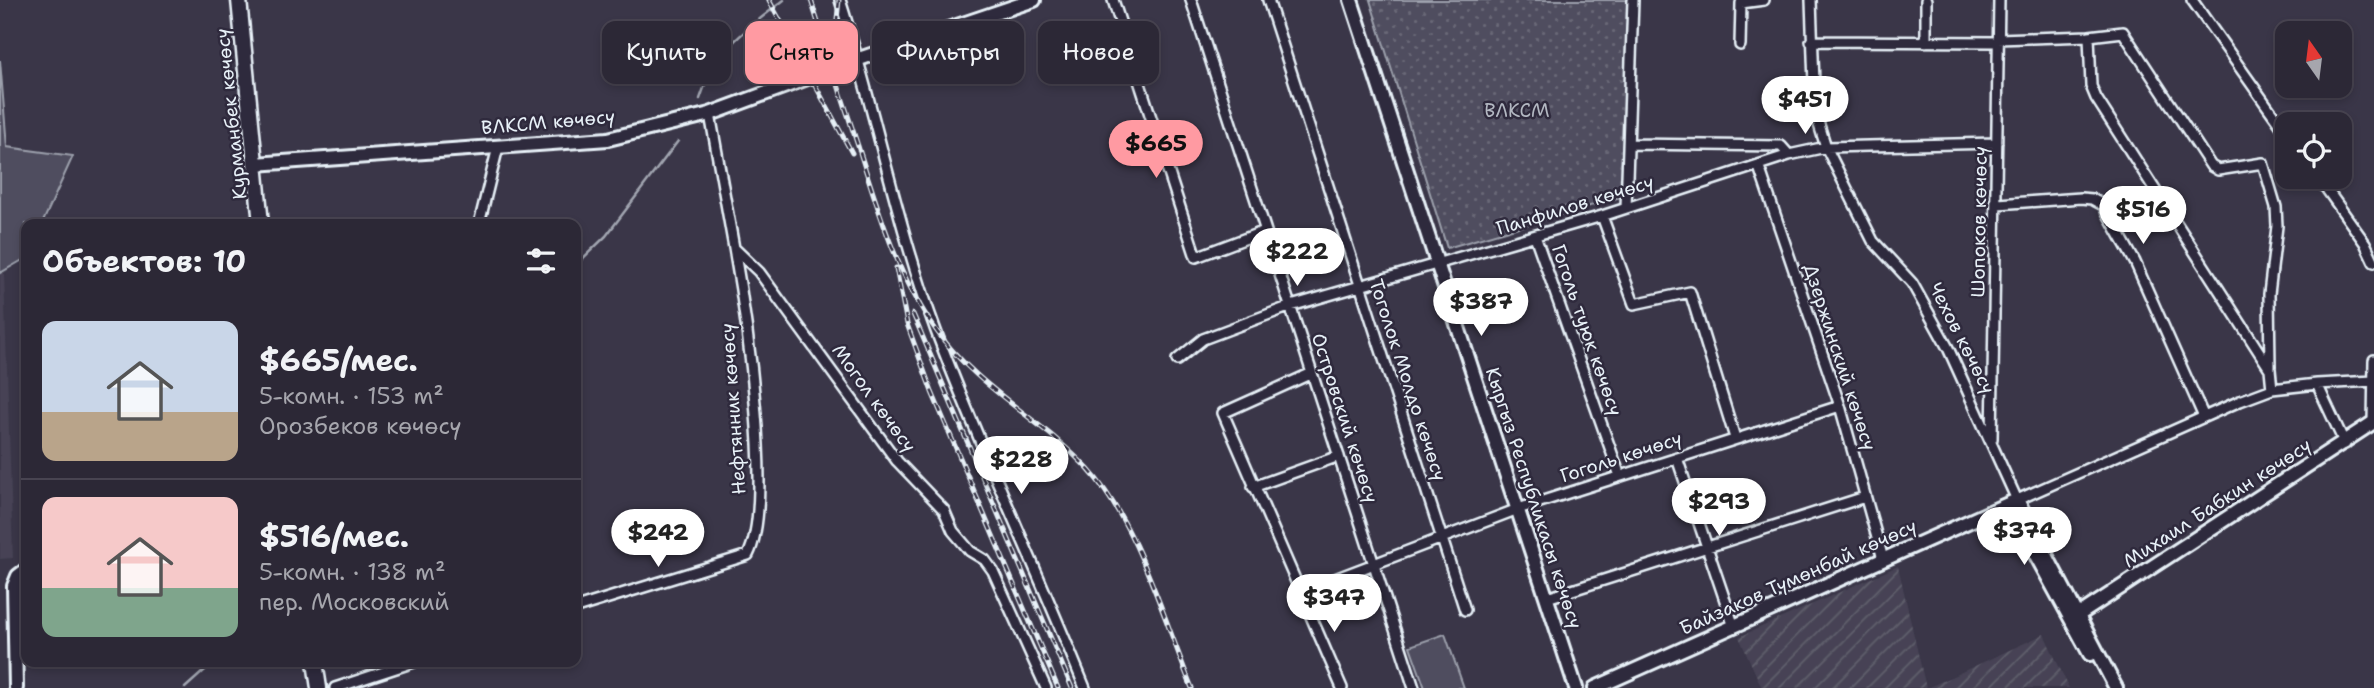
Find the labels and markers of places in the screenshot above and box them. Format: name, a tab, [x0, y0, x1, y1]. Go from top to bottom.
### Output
pin: $451	[1764, 76, 1846, 136]
pin: $665	[1115, 120, 1197, 180]
pin: $516	[2102, 187, 2184, 246]
pin: $222	[1256, 229, 1338, 288]
pin: $387	[1440, 278, 1522, 338]
pin: $228	[980, 436, 1062, 496]
pin: $293	[1678, 478, 1760, 538]
pin: $374	[1983, 508, 2065, 567]
pin: $242	[617, 510, 699, 569]
pin: $347	[1293, 574, 1375, 634]

